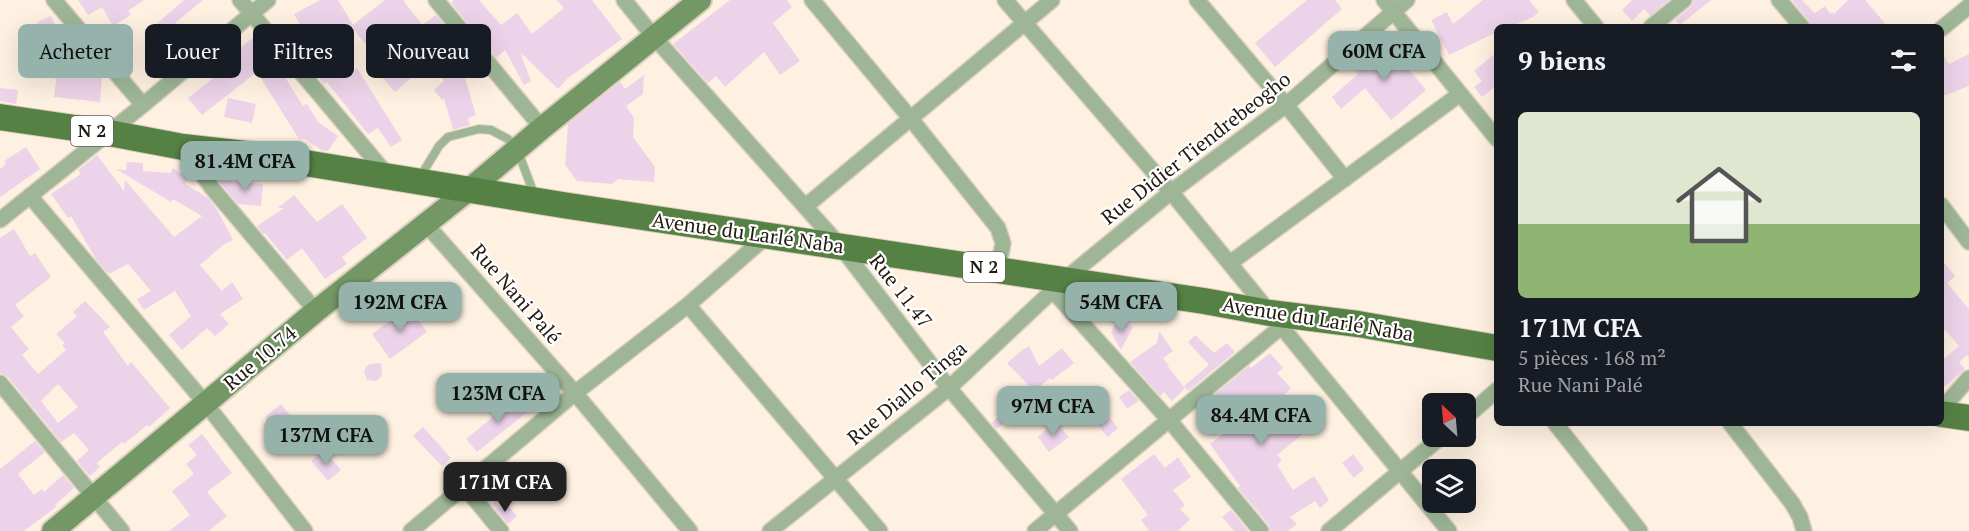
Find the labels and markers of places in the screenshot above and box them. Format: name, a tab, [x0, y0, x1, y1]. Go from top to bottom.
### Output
pin: 60M CFA	[1329, 31, 1439, 82]
pin: 81.4M CFA	[176, 141, 314, 192]
pin: 192M CFA	[338, 282, 462, 333]
pin: 54M CFA	[1066, 282, 1176, 333]
pin: 123M CFA	[436, 373, 560, 424]
pin: 97M CFA	[998, 386, 1108, 437]
pin: 84.4M CFA	[1192, 395, 1330, 446]
pin: 137M CFA	[264, 415, 388, 466]
pin: 171M CFA	[443, 462, 567, 513]

